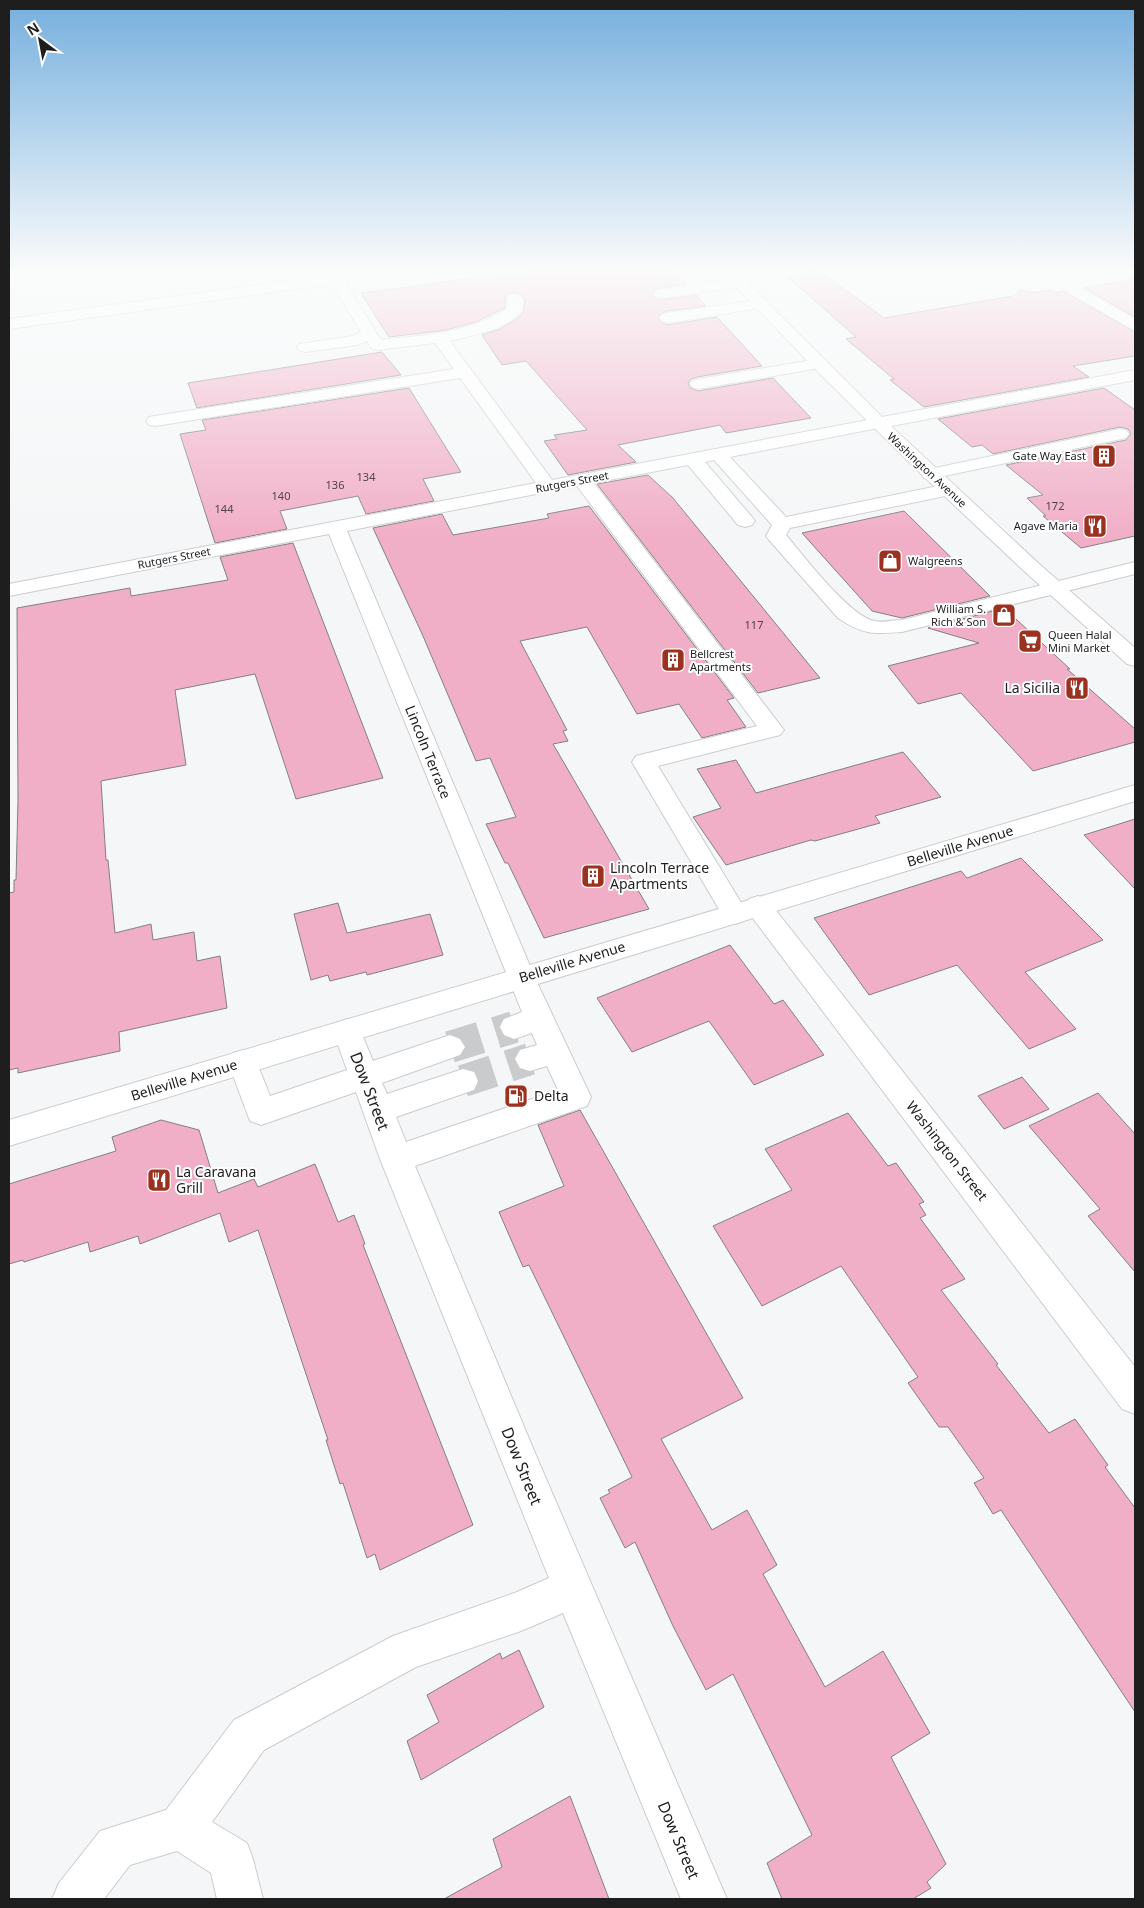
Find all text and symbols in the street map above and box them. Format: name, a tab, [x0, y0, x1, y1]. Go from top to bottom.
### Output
north arrow	[15, 15, 65, 65]
text: N	[23, 17, 43, 40]
street label: Washington Avenue	[884, 429, 970, 510]
building icon: Gate Way East	[1091, 443, 1117, 469]
place label: Gate Way East	[1013, 448, 1086, 463]
street label: Rutgers Street	[534, 467, 610, 496]
house number: 134	[357, 469, 376, 484]
house number: 136	[326, 477, 344, 492]
house number: 140	[272, 488, 290, 503]
house number: 172	[1046, 498, 1064, 513]
house number: 144	[215, 501, 234, 516]
restaurant icon: Agave Maria	[1082, 513, 1108, 539]
place label: Agave Maria	[1014, 518, 1078, 533]
street label: Rutgers Street	[136, 543, 212, 572]
shop icon: Walgreens	[877, 548, 903, 574]
place label: Walgreens	[908, 553, 963, 568]
place label: William S. Rich & Son	[931, 601, 986, 629]
shop icon: William S. Rich & Son	[991, 602, 1017, 628]
house number: 117	[745, 617, 763, 632]
place label: Queen Halal Mini Market	[1048, 627, 1112, 655]
supermarket icon: Queen Halal Mini Market	[1017, 628, 1043, 654]
place label: Bellcrest Apartments	[690, 646, 751, 674]
building icon: Bellcrest Apartments	[660, 647, 686, 673]
restaurant icon: La Sicilia	[1064, 675, 1090, 701]
place label: La Sicilia	[1004, 678, 1060, 697]
street label: Lincoln Terrace	[401, 702, 456, 801]
street label: Belleville Avenue	[904, 820, 1016, 871]
place label: Lincoln Terrace Apartments	[610, 858, 709, 893]
building icon: Lincoln Terrace Apartments	[580, 863, 606, 889]
street label: Belleville Avenue	[516, 936, 628, 987]
street label: Dow Street	[345, 1049, 395, 1134]
street label: Belleville Avenue	[128, 1054, 240, 1105]
fuel station icon: Delta	[503, 1083, 529, 1109]
place label: Delta	[534, 1086, 569, 1105]
street label: Washington Street	[902, 1097, 992, 1205]
place label: La Caravana Grill	[176, 1162, 256, 1197]
restaurant icon: La Caravana Grill	[146, 1167, 172, 1193]
street label: Dow Street	[496, 1424, 548, 1509]
street label: Dow Street	[653, 1798, 705, 1882]

